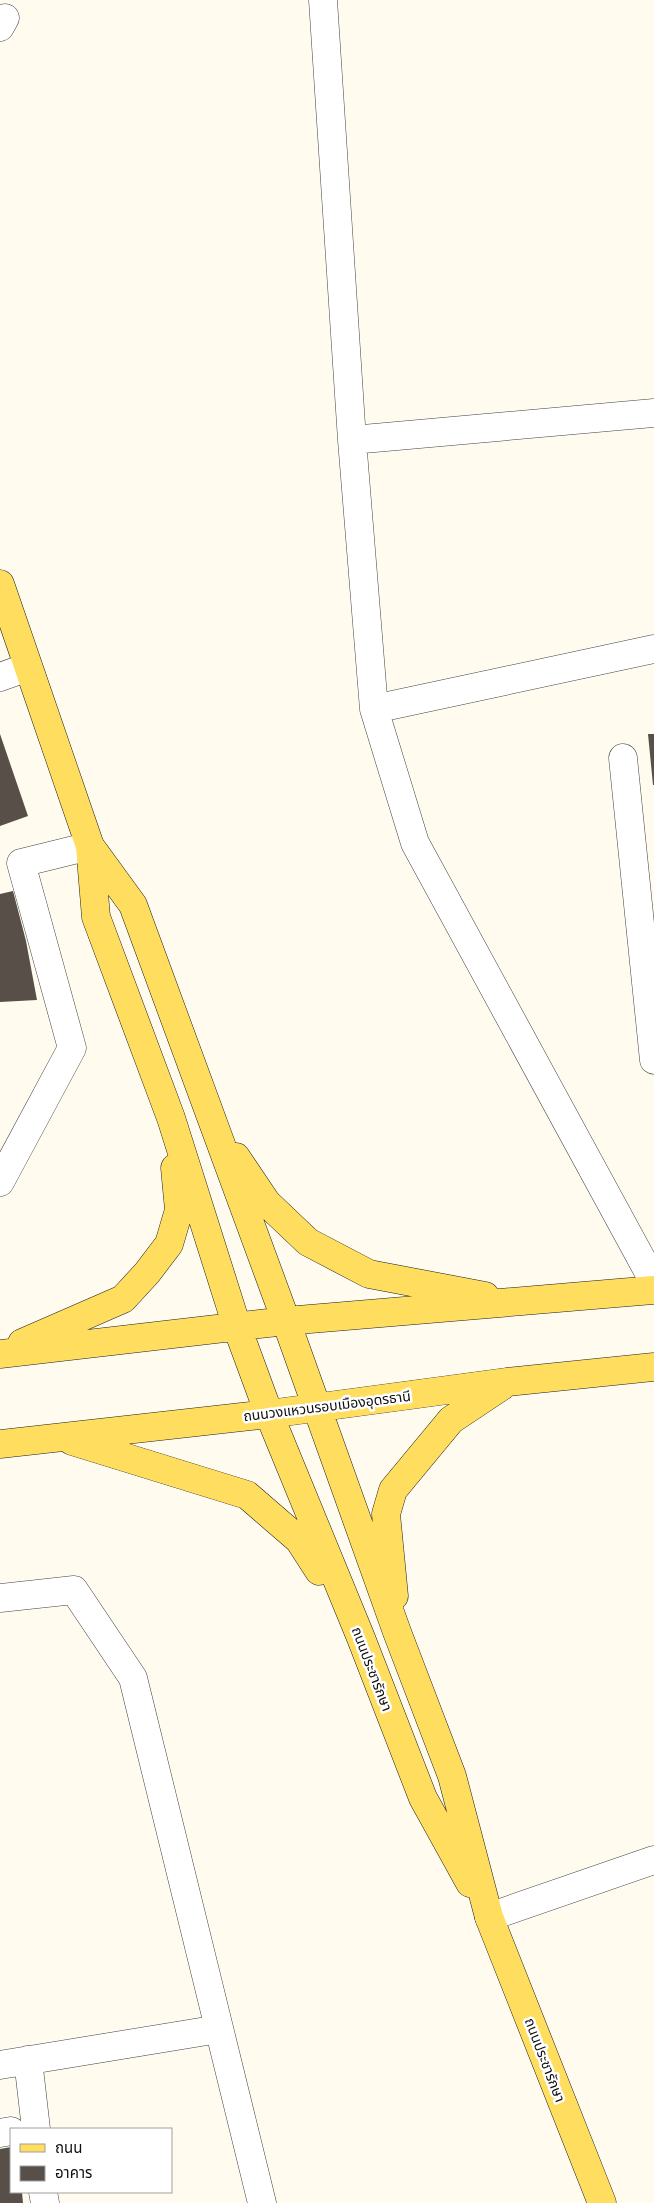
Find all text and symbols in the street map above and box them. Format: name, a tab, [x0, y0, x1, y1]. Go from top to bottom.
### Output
street label: ถนนวงแหวนรอบเมืองอุดรธานี	[242, 1388, 412, 1425]
street label: ถนนประชารักษา	[349, 1625, 395, 1713]
street label: ถนนประชารักษา	[522, 2016, 568, 2104]
legend	[10, 2128, 172, 2193]
text: ถนน	[55, 2139, 82, 2157]
text: อาคาร	[55, 2164, 92, 2182]

